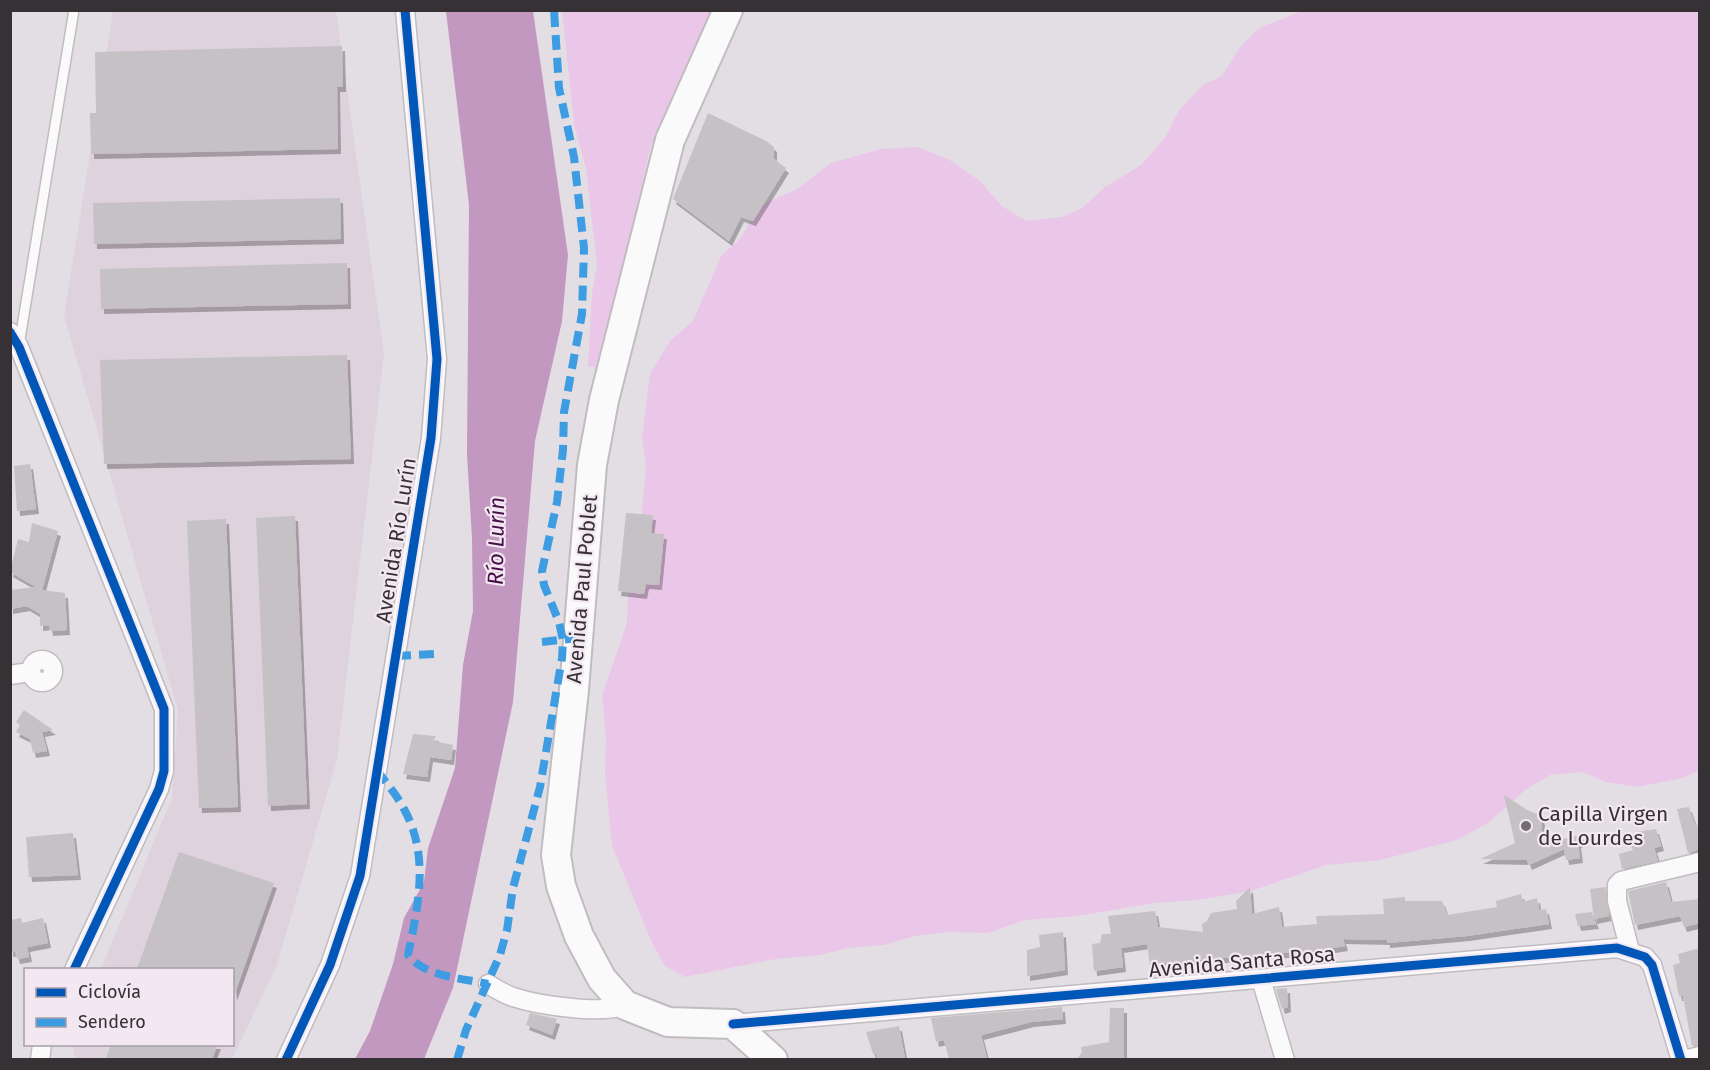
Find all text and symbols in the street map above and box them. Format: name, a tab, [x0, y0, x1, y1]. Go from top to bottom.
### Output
street label: Avenida Río Lurín	[370, 456, 422, 624]
street label: Avenida Paul Poblet	[561, 493, 603, 684]
water label: Río Lurín	[482, 497, 510, 585]
place label: Capilla Virgen de Lourdes	[1538, 801, 1668, 851]
marker: Capilla Virgen de Lourdes	[1519, 819, 1533, 833]
street label: Avenida Santa Rosa	[1148, 941, 1336, 983]
legend	[24, 968, 234, 1046]
text: Ciclovía	[78, 981, 141, 1003]
text: Sendero	[78, 1011, 146, 1033]

